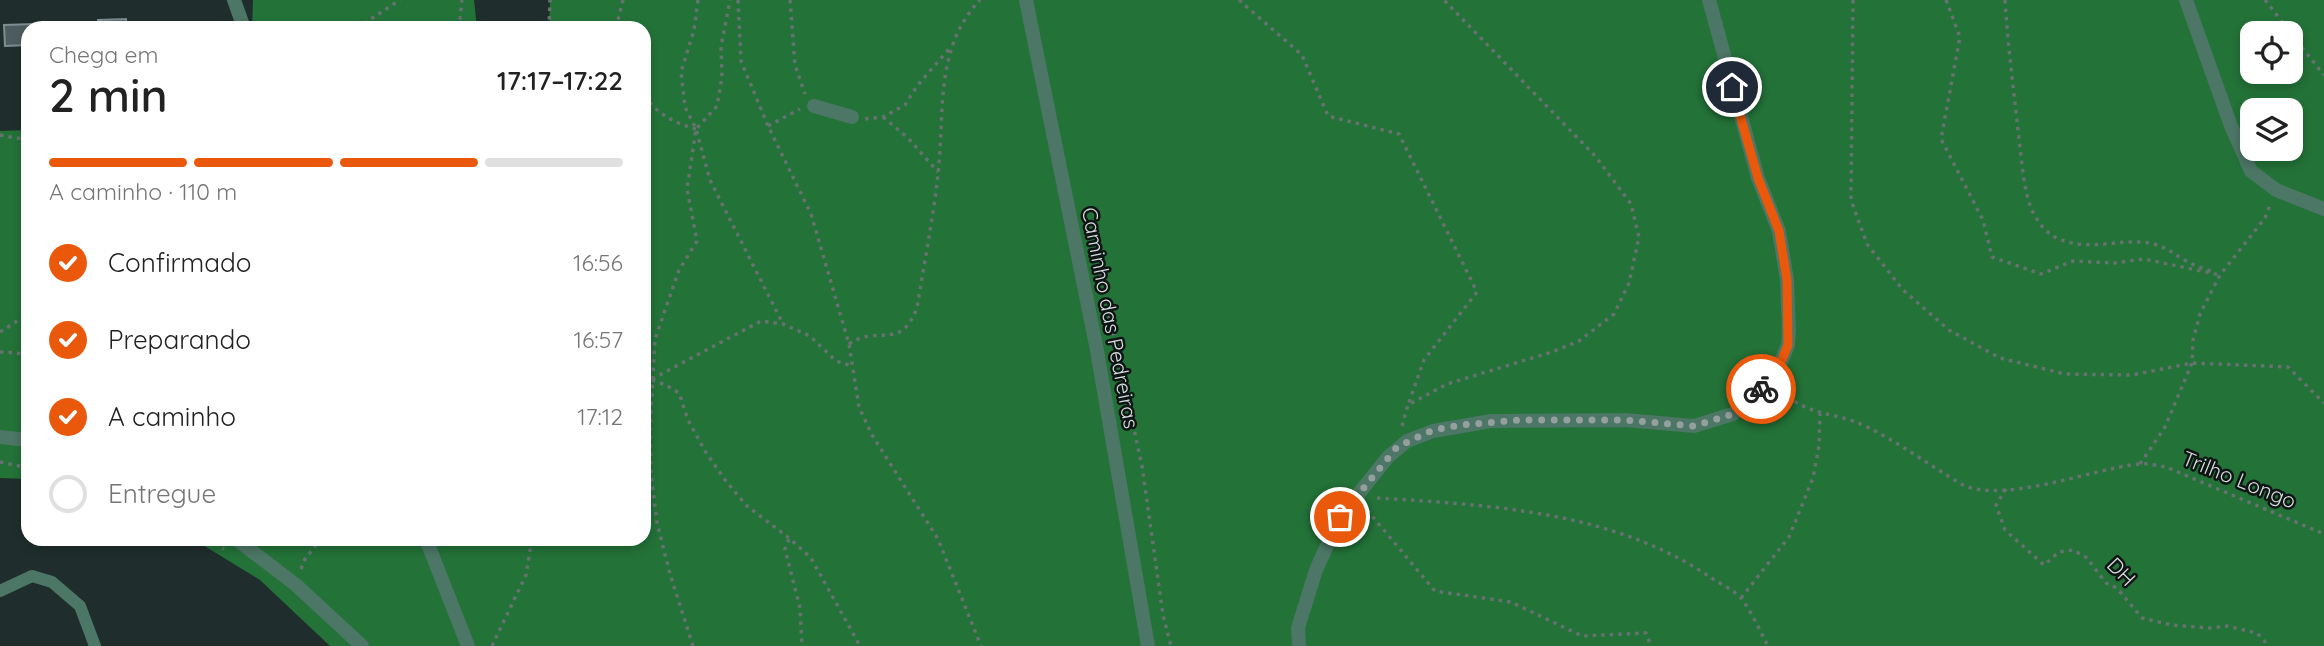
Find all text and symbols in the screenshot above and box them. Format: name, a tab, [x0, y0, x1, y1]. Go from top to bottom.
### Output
map controls	[2240, 21, 2303, 161]
button: locate	[2240, 21, 2303, 84]
text: Chega em	[49, 40, 158, 69]
pin	[1702, 57, 1762, 117]
text: 17:17–17:22	[497, 64, 623, 97]
text: 2 min	[49, 66, 168, 124]
icon: home	[1713, 68, 1751, 106]
button: layers	[2240, 98, 2303, 161]
text: A caminho · 110 m	[49, 177, 237, 206]
street label: Caminho das Pedreiras	[1077, 205, 1145, 431]
icon: check	[49, 244, 87, 282]
text: Confirmado	[108, 246, 252, 279]
text: 16:56	[573, 248, 623, 277]
icon: check	[49, 321, 87, 359]
text: Preparando	[108, 323, 251, 356]
text: 16:57	[573, 325, 623, 354]
courier	[1726, 354, 1796, 424]
icon: bike	[1742, 370, 1780, 408]
icon: check	[49, 398, 87, 436]
text: A caminho	[108, 400, 236, 433]
text: 17:12	[577, 402, 623, 431]
street label: Trilho Longo	[2179, 444, 2300, 514]
text: Entregue	[108, 477, 216, 510]
pin	[1310, 487, 1370, 547]
icon: bag	[1321, 498, 1359, 536]
street label: DH	[2102, 551, 2142, 591]

